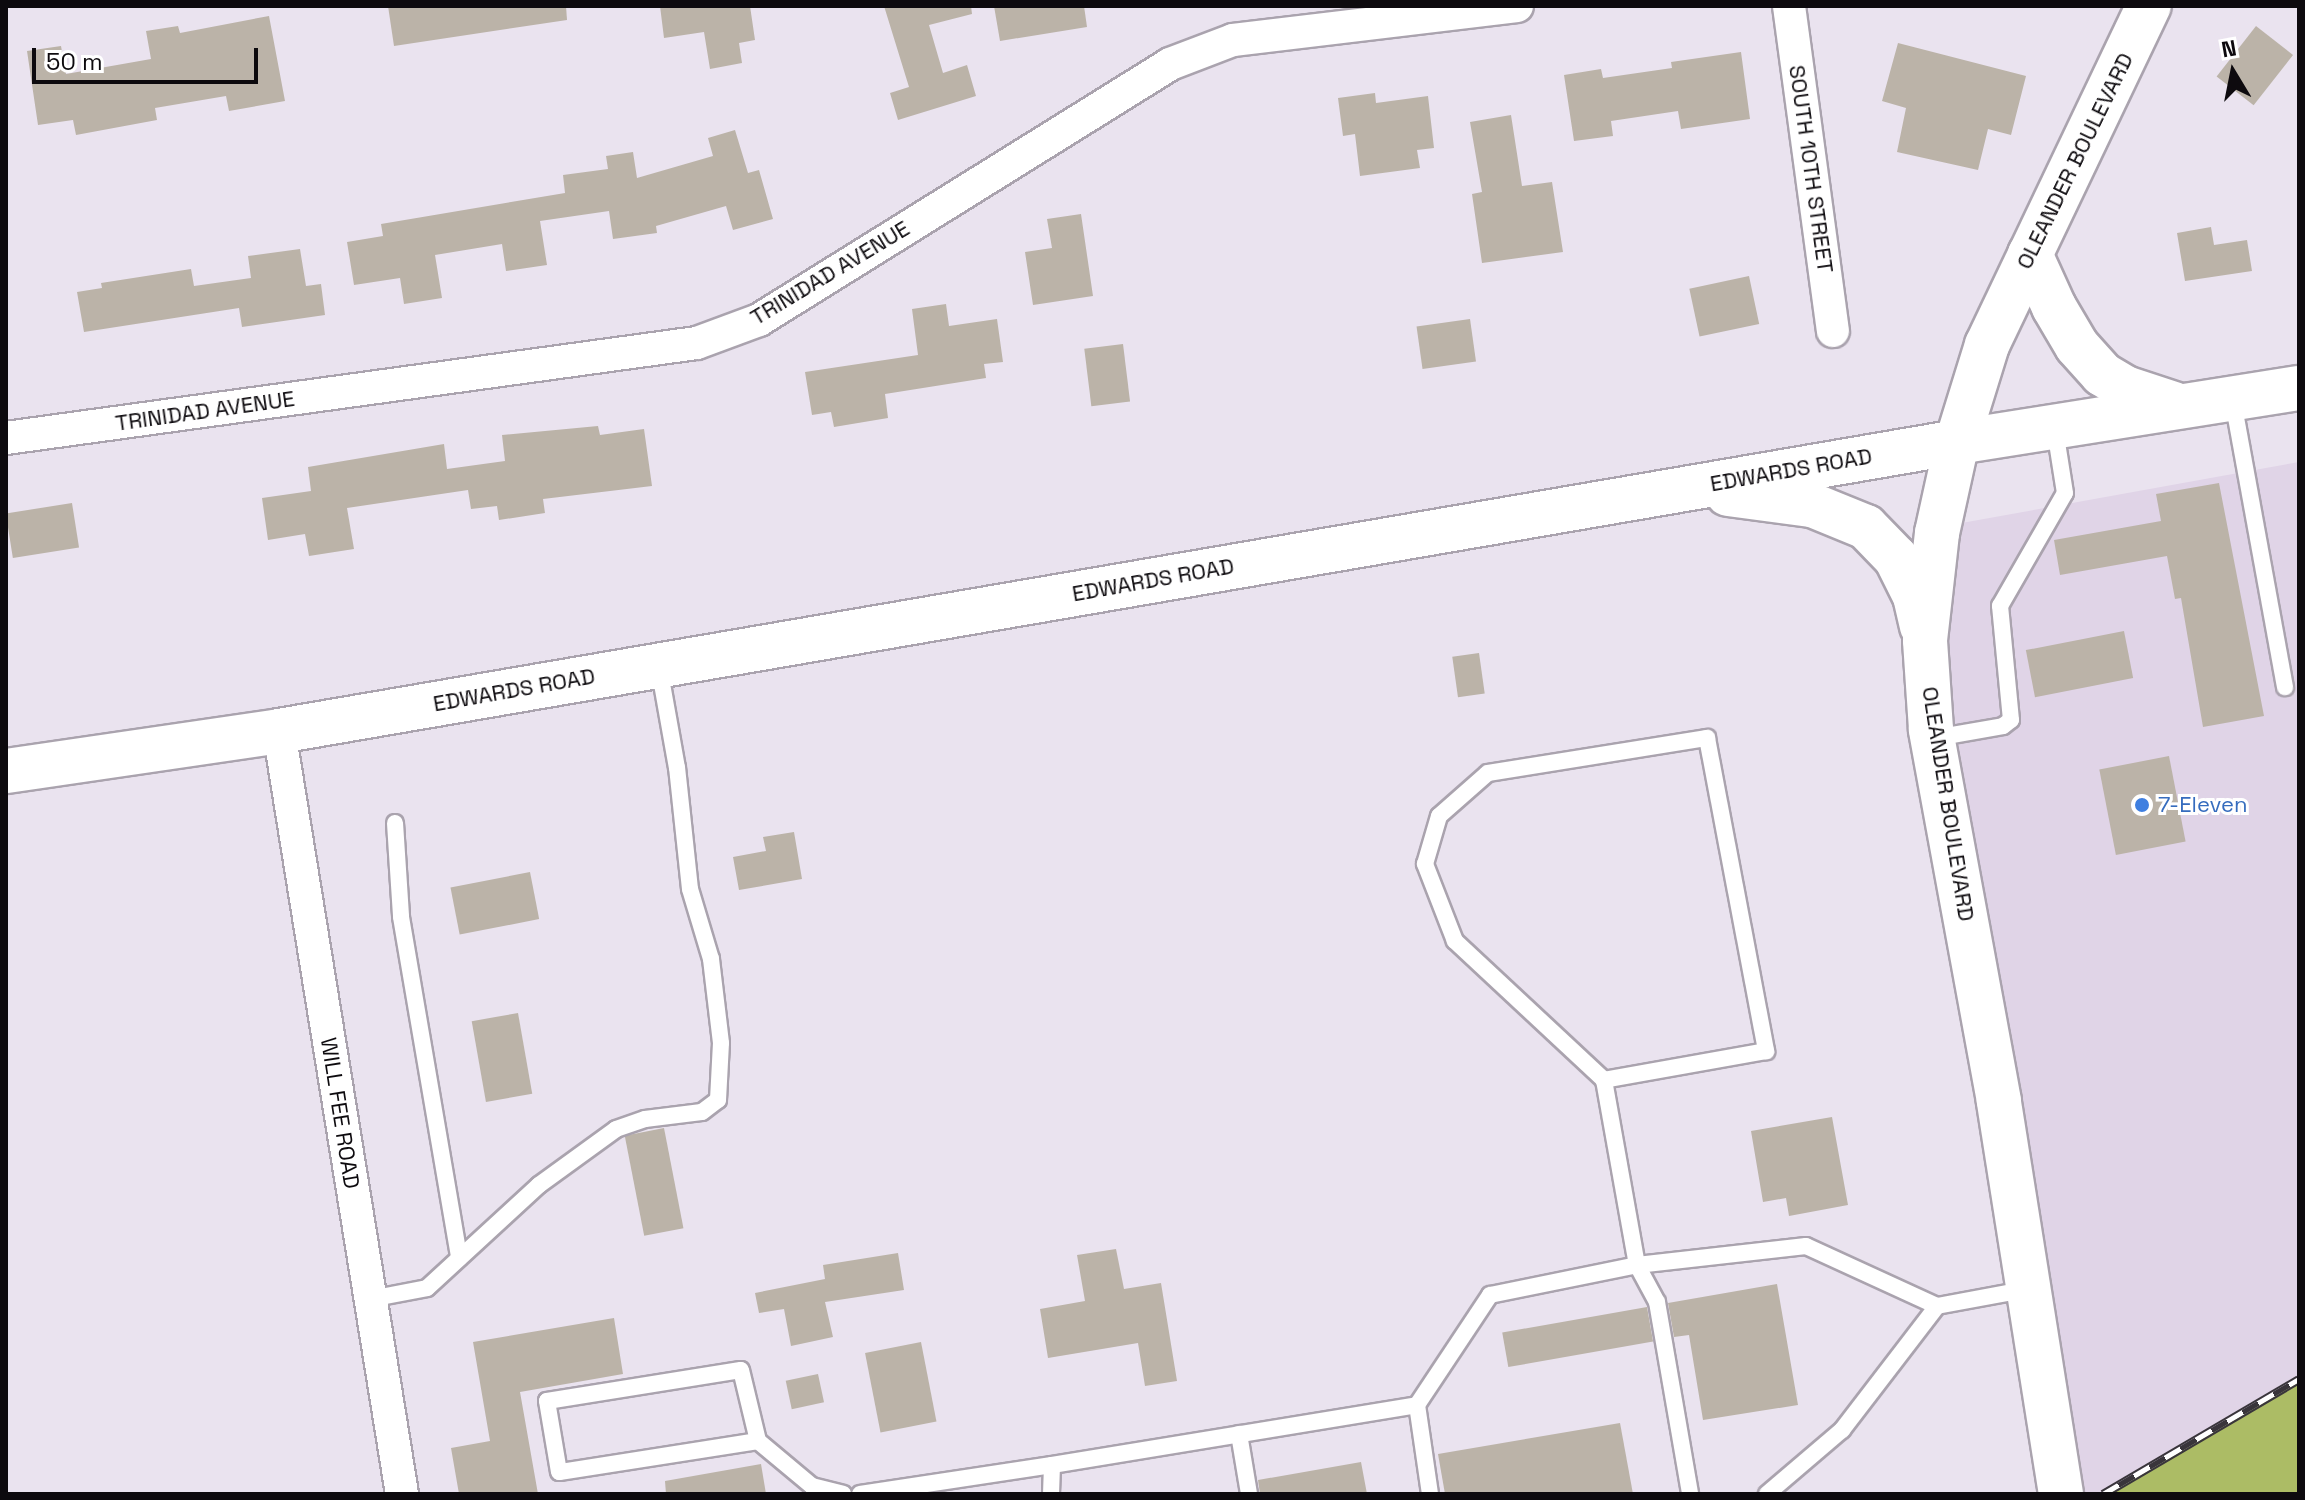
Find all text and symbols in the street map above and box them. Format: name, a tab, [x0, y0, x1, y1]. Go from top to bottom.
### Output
scale bar	[36, 32, 262, 82]
north arrow	[2193, 32, 2273, 112]
text: N	[2219, 33, 2239, 63]
text: 50 m	[46, 46, 103, 77]
street label: OLEANDER BOULEVARD	[2011, 49, 2139, 273]
street label: SOUTH 10TH STREET	[1783, 63, 1839, 275]
street label: TRINIDAD AVENUE	[746, 215, 914, 331]
street label: TRINIDAD AVENUE	[114, 385, 296, 437]
street label: EDWARDS ROAD	[1708, 443, 1874, 497]
street label: EDWARDS ROAD	[1070, 553, 1236, 607]
street label: EDWARDS ROAD	[431, 663, 597, 717]
street label: OLEANDER BOULEVARD	[1916, 685, 1980, 923]
place label: 7-Eleven	[2158, 792, 2247, 818]
marker: 7-Eleven	[2133, 796, 2151, 814]
street label: WILL FEE ROAD	[315, 1035, 365, 1191]

